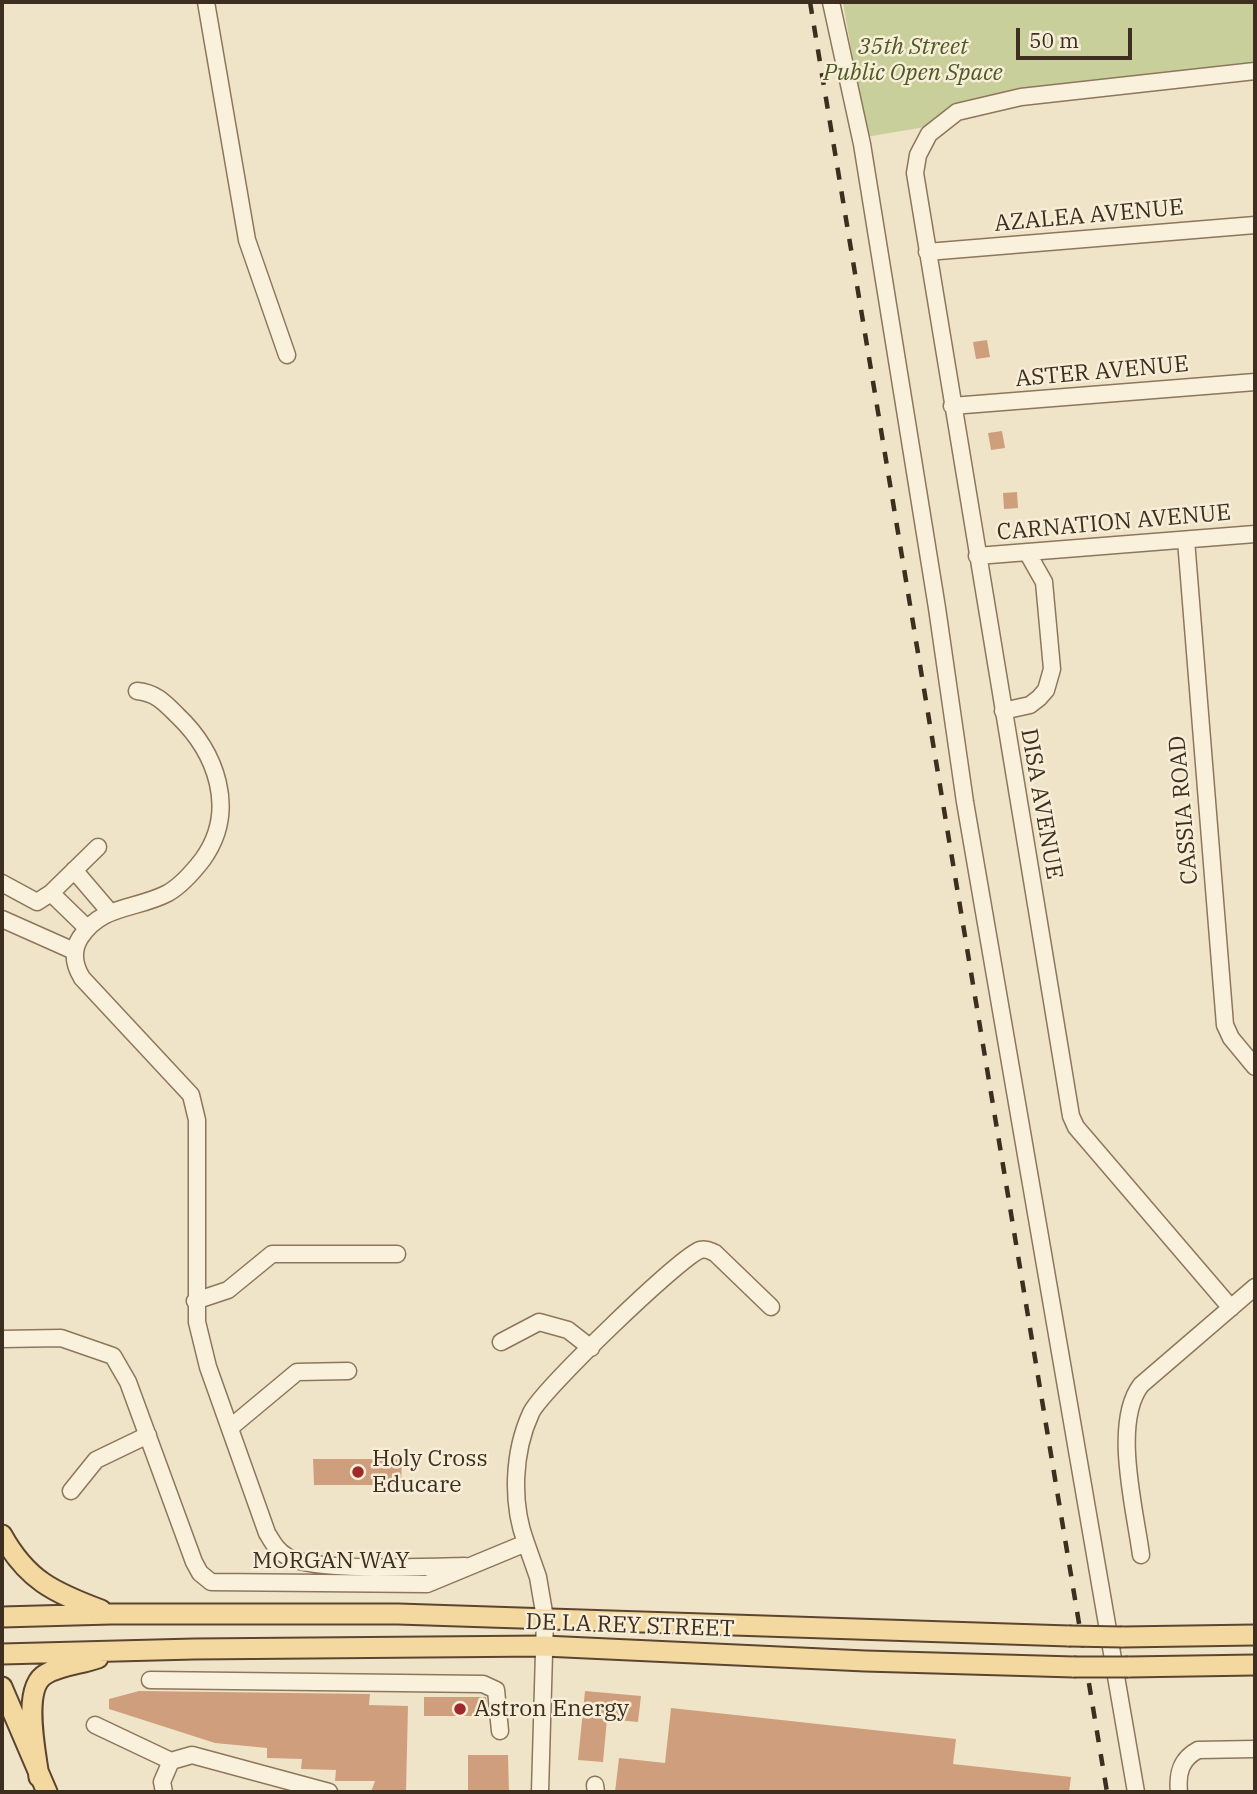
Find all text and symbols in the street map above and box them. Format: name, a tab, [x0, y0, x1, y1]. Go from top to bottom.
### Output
scale bar	[1019, 14, 1134, 58]
text: 50 m	[1029, 26, 1079, 54]
park label: 35th Street Public Open Space	[823, 33, 1003, 87]
street label: AZALEA AVENUE	[993, 194, 1185, 238]
street label: ASTER AVENUE	[1014, 351, 1190, 393]
street label: CARNATION AVENUE	[996, 499, 1232, 547]
street label: DISA AVENUE	[1014, 726, 1068, 882]
street label: CASSIA ROAD	[1164, 734, 1204, 886]
place label: Holy Cross Educare	[372, 1445, 488, 1499]
marker: Holy Cross Educare	[350, 1464, 366, 1480]
street label: MORGAN WAY	[252, 1547, 410, 1575]
street label: DE LA REY STREET	[525, 1609, 735, 1643]
place label: Astron Energy	[474, 1695, 629, 1723]
marker: Astron Energy	[452, 1701, 468, 1717]

